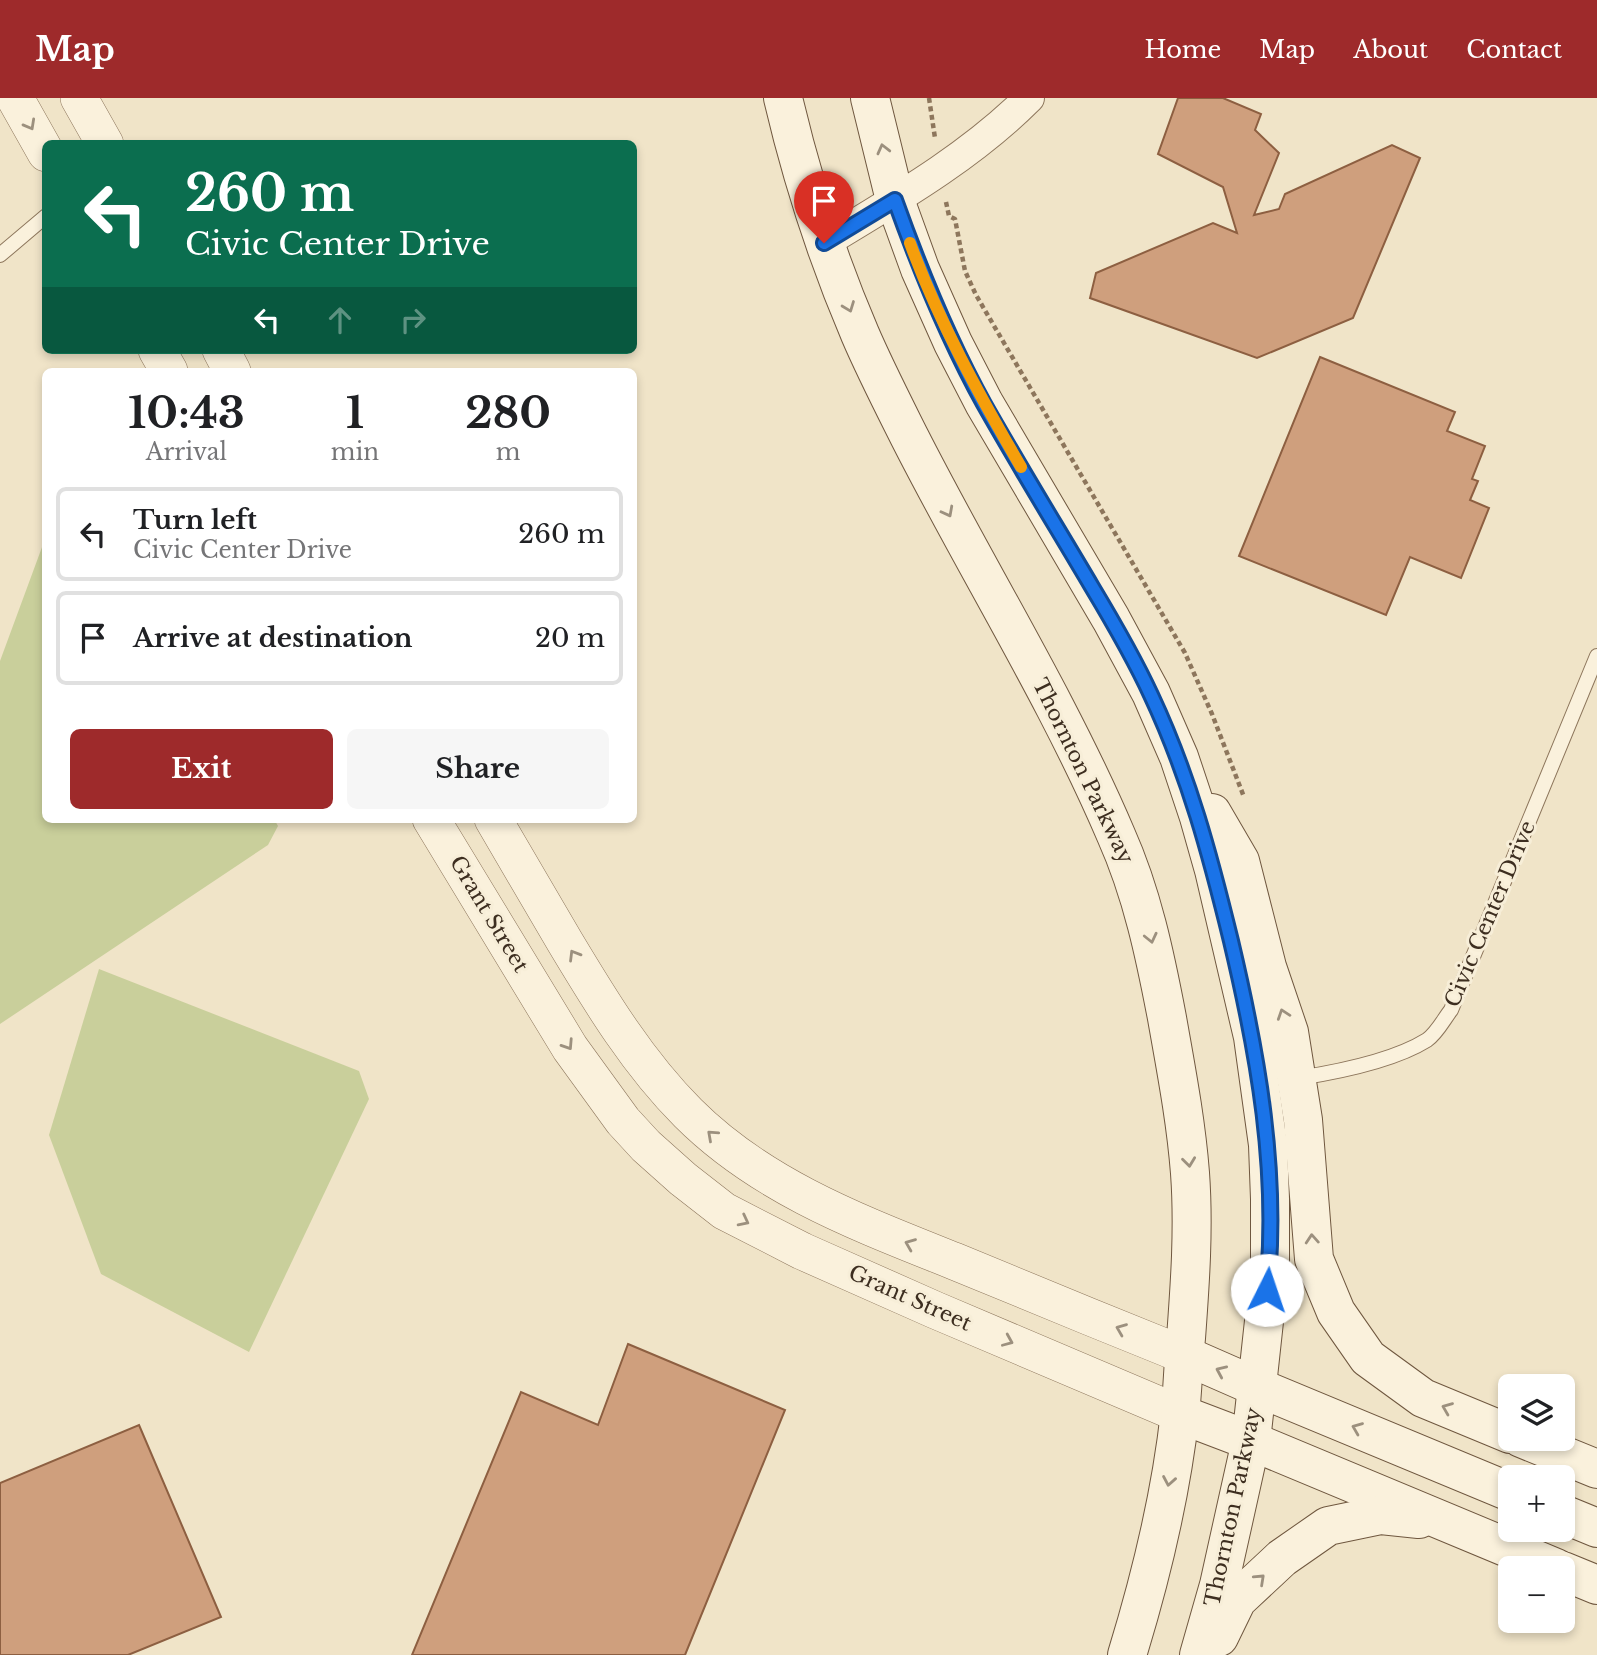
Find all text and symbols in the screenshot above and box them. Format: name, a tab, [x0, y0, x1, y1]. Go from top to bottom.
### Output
text: Map	[35, 29, 115, 70]
text: Home	[1145, 35, 1221, 64]
text: Map	[1259, 35, 1315, 64]
text: About	[1353, 35, 1428, 64]
text: Contact	[1466, 35, 1562, 64]
one-way arrow	[22, 118, 35, 131]
one-way arrow	[877, 143, 891, 155]
text: 260 m	[185, 163, 354, 224]
icon: left	[70, 168, 161, 259]
pin	[794, 171, 854, 243]
icon: arrive	[805, 182, 843, 220]
text: Civic Center Drive	[185, 224, 490, 264]
one-way arrow	[841, 300, 855, 312]
icon: left	[248, 301, 286, 339]
icon: ahead	[321, 301, 359, 339]
icon: right	[394, 301, 432, 339]
text: 10:43	[128, 387, 245, 439]
text: 1	[346, 387, 364, 439]
text: 280	[465, 387, 551, 439]
text: Arrival	[146, 438, 227, 466]
text: min	[331, 438, 379, 466]
text: m	[496, 438, 520, 466]
text: Turn left	[133, 504, 257, 536]
one-way arrow	[940, 504, 953, 517]
icon: left	[74, 515, 112, 553]
text: 260 m	[518, 518, 605, 550]
text: Civic Center Drive	[133, 536, 352, 564]
icon: arrive	[74, 619, 112, 657]
text: Arrive at destination	[133, 622, 413, 654]
text: 20 m	[535, 622, 605, 654]
street label: Thornton Parkway	[1027, 674, 1139, 868]
button: Exit	[70, 729, 333, 809]
button: Share	[347, 729, 609, 809]
street label: Civic Center Drive	[1439, 817, 1541, 1011]
street label: Grant Street	[444, 851, 534, 977]
one-way arrow	[1142, 932, 1157, 944]
one-way arrow	[569, 950, 582, 963]
one-way arrow	[1277, 1009, 1291, 1021]
one-way arrow	[560, 1037, 573, 1050]
one-way arrow	[707, 1130, 720, 1143]
one-way arrow	[1181, 1157, 1196, 1168]
one-way arrow	[737, 1213, 749, 1227]
one-way arrow	[1305, 1234, 1320, 1245]
one-way arrow	[905, 1238, 917, 1252]
position arrow	[1230, 1253, 1304, 1327]
street label: Grant Street	[845, 1259, 975, 1337]
one-way arrow	[1116, 1324, 1128, 1338]
one-way arrow	[1001, 1333, 1014, 1347]
one-way arrow	[1215, 1365, 1228, 1379]
map controls	[1498, 1374, 1575, 1633]
button: layers	[1498, 1374, 1575, 1451]
one-way arrow	[1442, 1402, 1454, 1416]
street label: Thornton Parkway	[1199, 1405, 1267, 1609]
one-way arrow	[1351, 1423, 1363, 1437]
button: +	[1498, 1465, 1575, 1542]
one-way arrow	[1162, 1476, 1177, 1487]
button: −	[1498, 1556, 1575, 1633]
one-way arrow	[1252, 1574, 1265, 1587]

